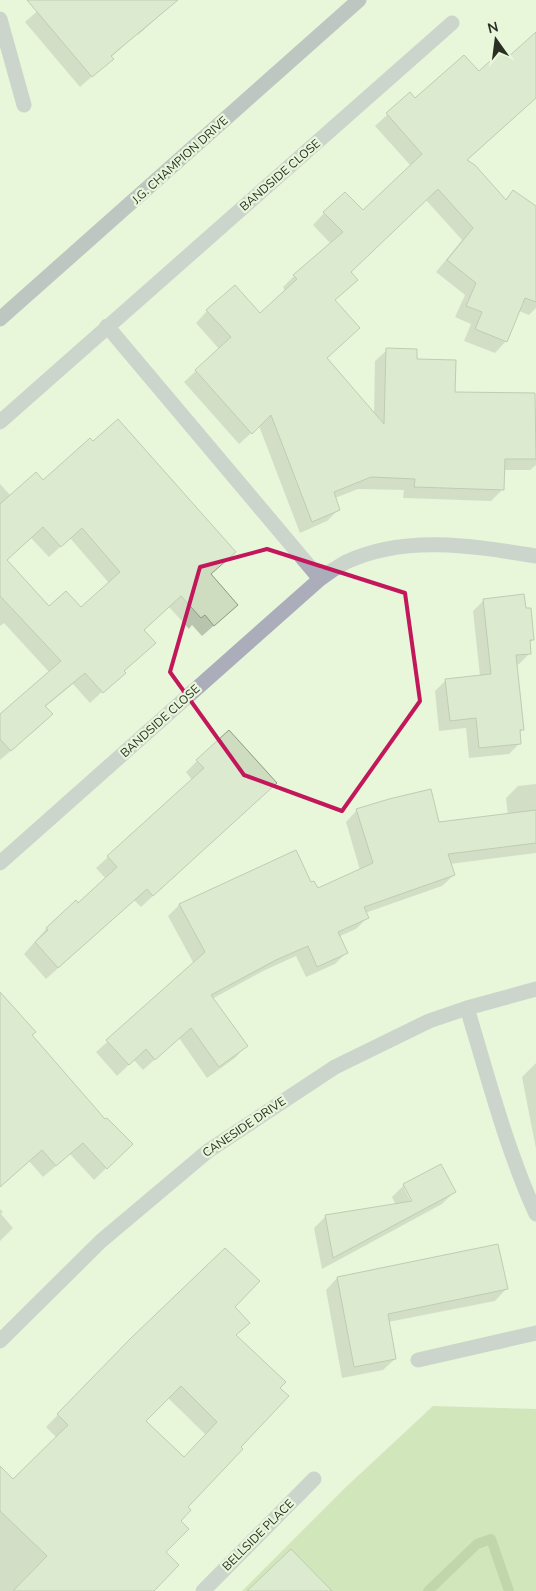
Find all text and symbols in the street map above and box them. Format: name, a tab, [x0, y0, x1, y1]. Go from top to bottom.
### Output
north arrow	[471, 15, 521, 65]
text: N	[486, 17, 500, 38]
street label: J.G. CHAMPION DRIVE	[128, 113, 231, 208]
street label: BANDSIDE CLOSE	[236, 136, 324, 214]
street label: BANDSIDE CLOSE	[117, 681, 203, 761]
street label: CANESIDE DRIVE	[199, 1093, 289, 1161]
street label: BELLSIDE PLACE	[219, 1496, 297, 1574]

